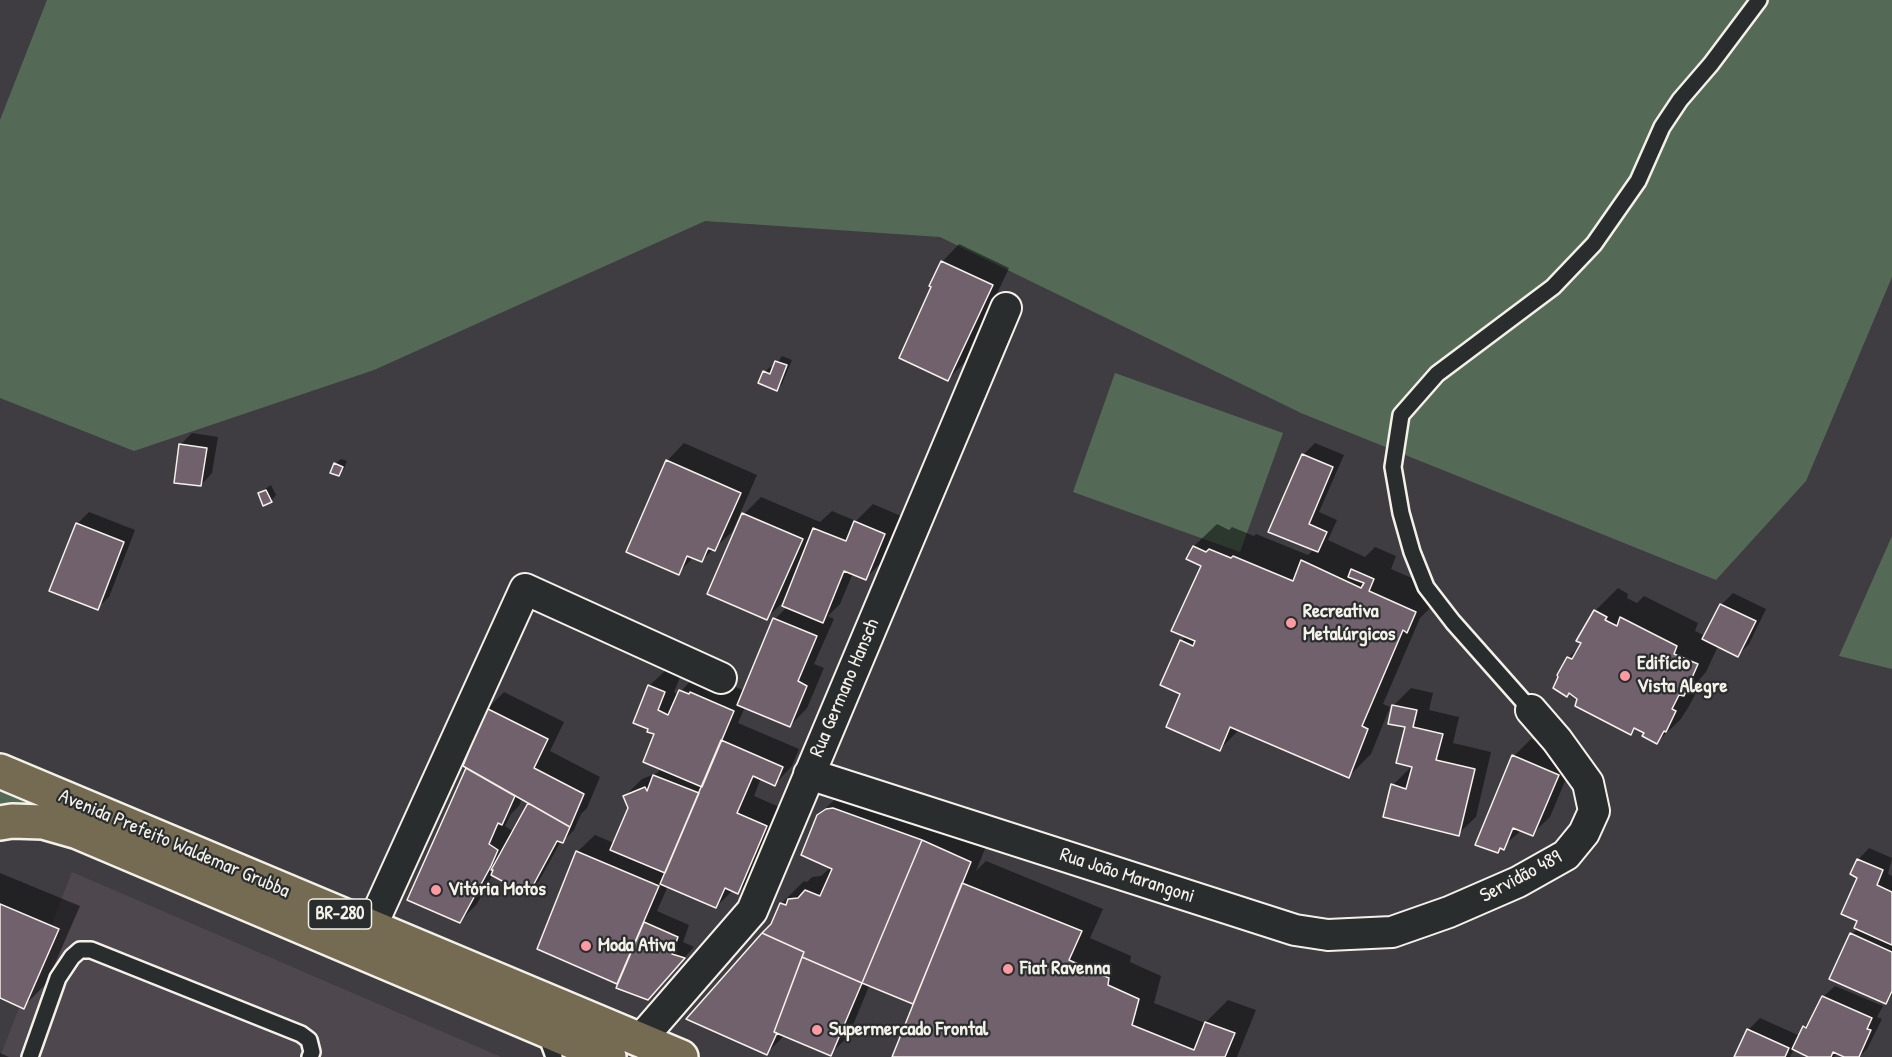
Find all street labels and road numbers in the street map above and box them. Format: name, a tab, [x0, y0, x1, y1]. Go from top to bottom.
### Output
street label: Rua Germano Hansch	[805, 615, 885, 761]
street label: Avenida Prefeito Waldemar Grubba	[55, 784, 293, 904]
street label: Rua João Marangoni	[1057, 843, 1197, 909]
street label: Servidão 489	[1476, 845, 1566, 909]
road number: BR-280	[308, 899, 372, 929]

